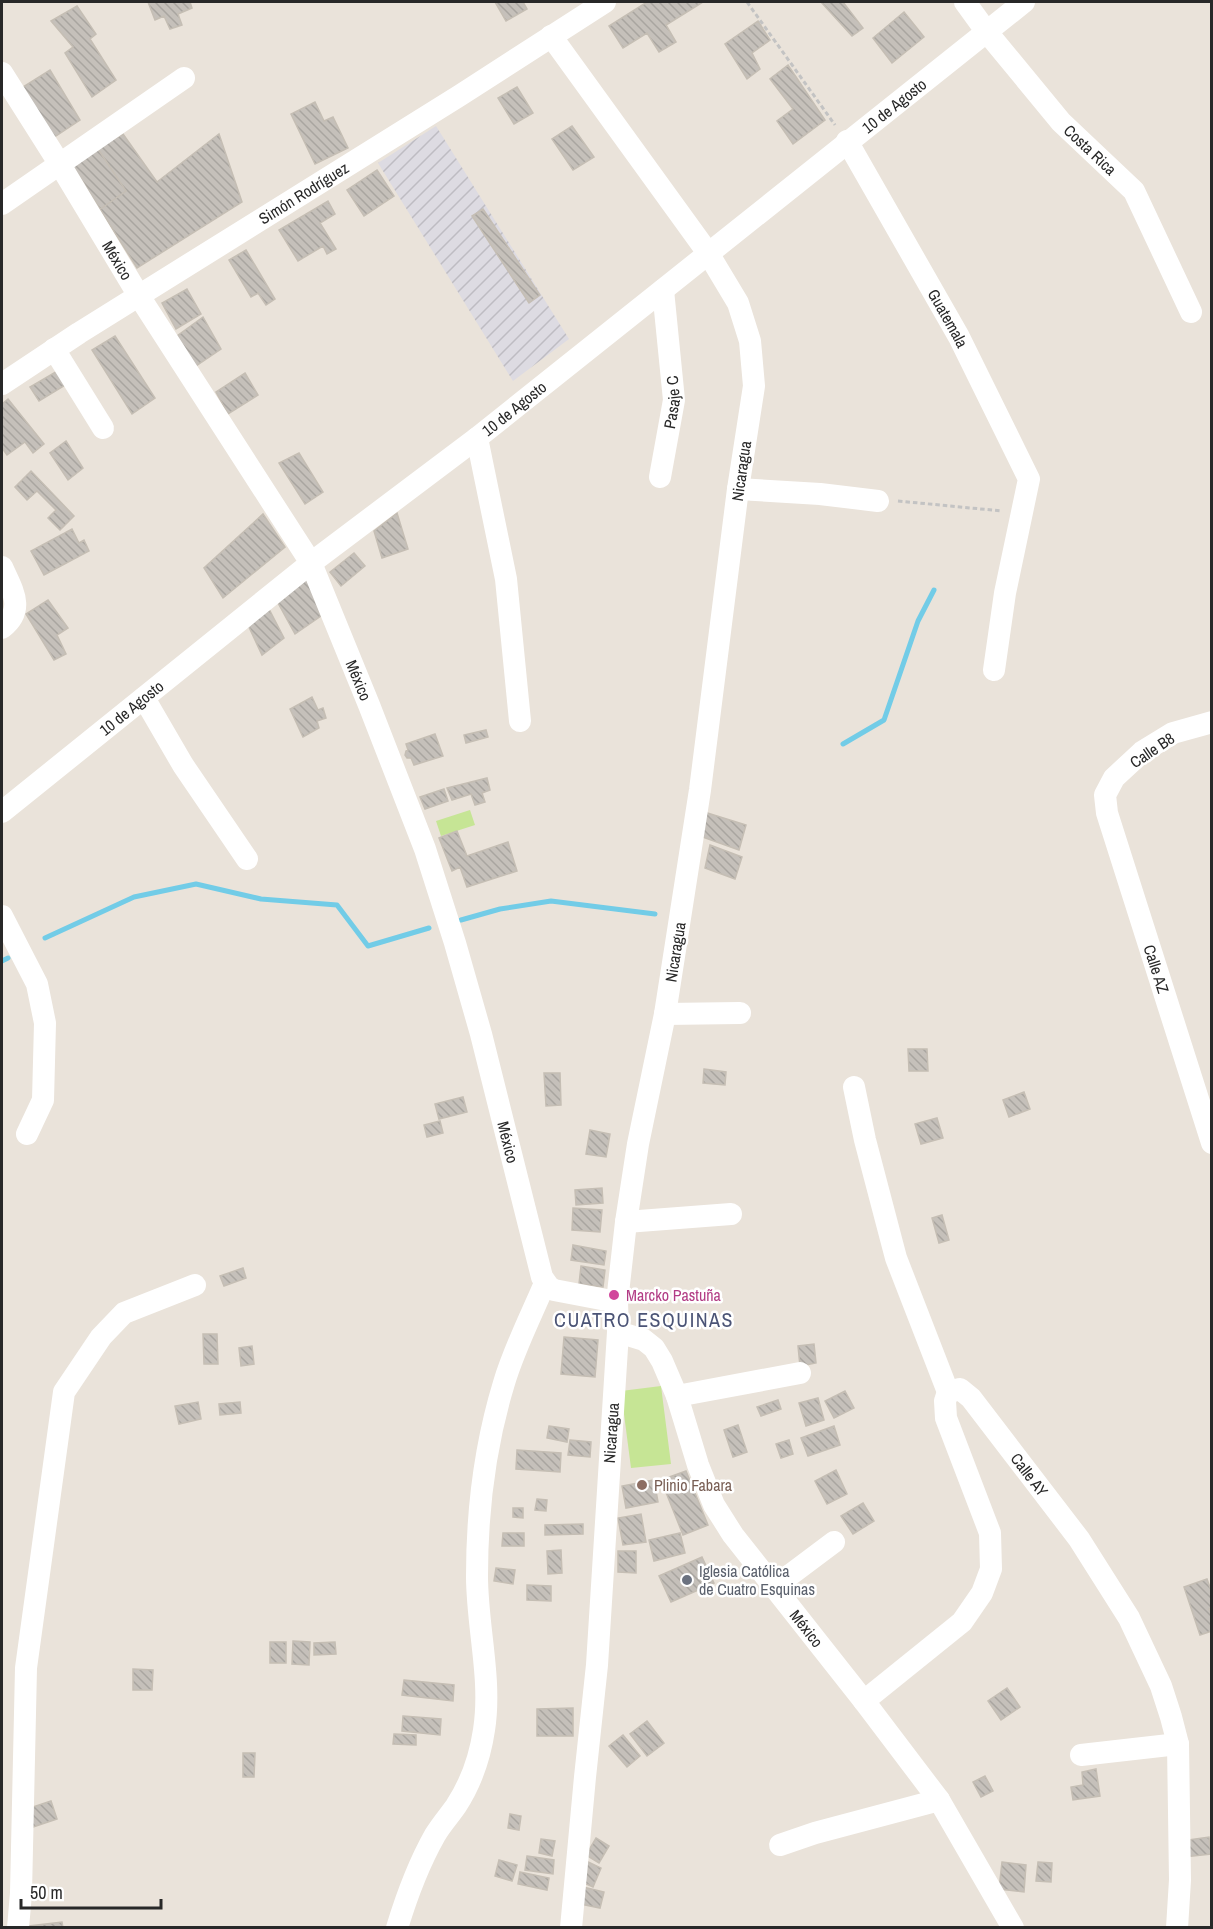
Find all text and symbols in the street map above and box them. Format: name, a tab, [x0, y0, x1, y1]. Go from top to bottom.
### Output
street label: 10 de Agosto	[857, 73, 931, 138]
street label: Costa Rica	[1059, 119, 1122, 180]
street label: Simón Rodríguez	[254, 156, 353, 229]
street label: México	[97, 236, 138, 284]
street label: Guatemala	[923, 285, 974, 352]
street label: Pasaje C	[658, 375, 685, 430]
street label: 10 de Agosto	[477, 376, 551, 441]
street label: Nicaragua	[726, 439, 756, 503]
street label: México	[341, 657, 377, 704]
street label: 10 de Agosto	[95, 675, 168, 740]
street label: Calle B8	[1125, 727, 1179, 773]
street label: Nicaragua	[659, 920, 691, 984]
street label: Calle AZ	[1139, 942, 1175, 996]
street label: México	[492, 1119, 524, 1165]
place label: Marcko Pastuña	[626, 1284, 722, 1306]
marker: Marcko Pastuña	[607, 1288, 621, 1302]
district label: CUATRO ESQUINAS	[554, 1306, 734, 1333]
street label: Nicaragua	[598, 1401, 624, 1464]
street label: Calle AY	[1006, 1448, 1054, 1501]
place label: Plinio Fabara	[654, 1474, 733, 1496]
marker: Plinio Fabara	[635, 1478, 649, 1492]
place label: Iglesia Católica de Cuatro Esquinas	[699, 1560, 815, 1600]
marker: Iglesia Católica de Cuatro Esquinas	[680, 1573, 694, 1587]
street label: México	[785, 1605, 828, 1652]
scale bar	[21, 1872, 160, 1910]
text: 50 m	[30, 1880, 63, 1905]

